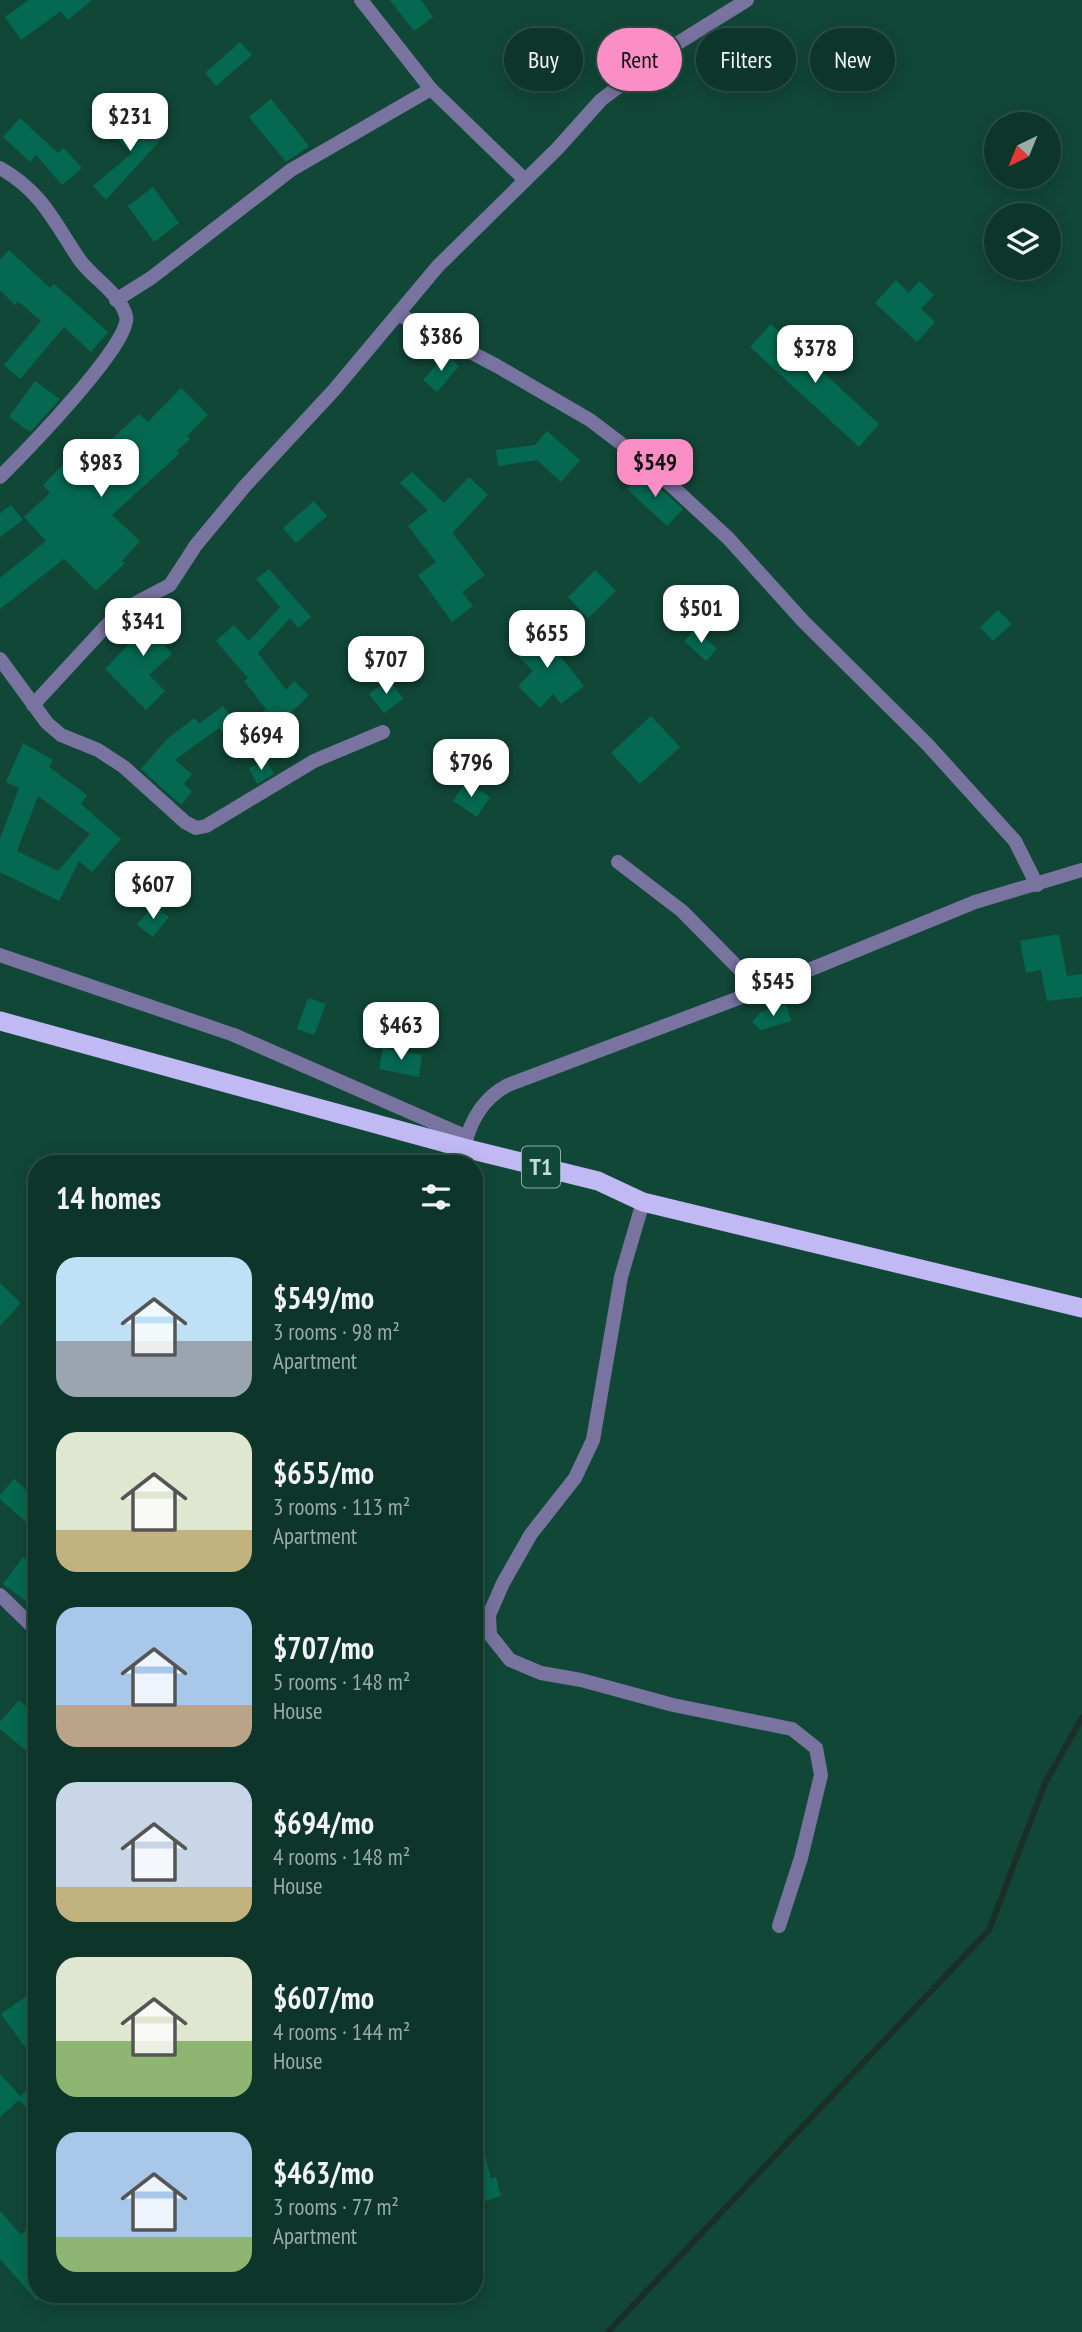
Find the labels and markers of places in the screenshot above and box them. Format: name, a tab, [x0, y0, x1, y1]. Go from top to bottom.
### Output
pin: $231	[89, 94, 171, 153]
pin: $386	[400, 314, 482, 373]
pin: $378	[774, 326, 856, 385]
pin: $983	[60, 440, 142, 499]
pin: $549	[614, 440, 696, 499]
pin: $501	[660, 586, 742, 645]
pin: $341	[102, 598, 184, 658]
pin: $655	[506, 610, 588, 670]
pin: $707	[345, 636, 427, 696]
pin: $694	[220, 712, 302, 772]
pin: $796	[430, 740, 512, 799]
pin: $607	[112, 862, 194, 921]
pin: $545	[732, 958, 814, 1018]
pin: $463	[360, 1002, 442, 1062]

